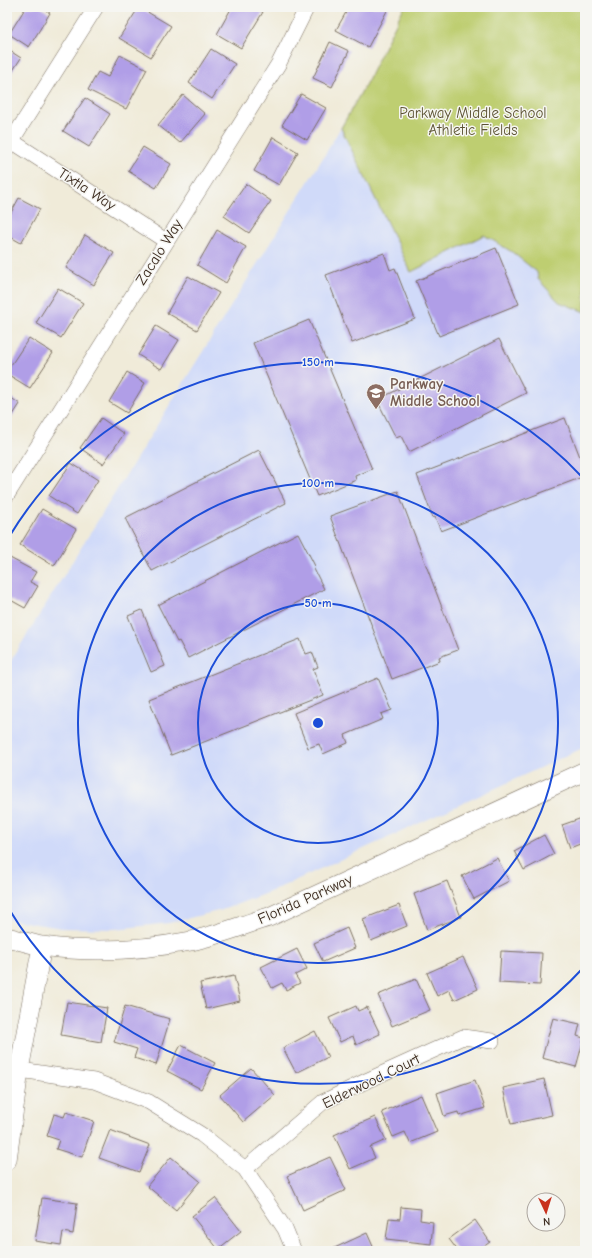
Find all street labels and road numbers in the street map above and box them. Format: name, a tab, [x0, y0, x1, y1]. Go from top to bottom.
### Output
street label: Tixtla Way	[55, 164, 119, 214]
street label: Zacalo Way	[132, 216, 186, 288]
street label: Florida Parkway	[255, 870, 355, 928]
street label: Elderwood Court	[319, 1049, 423, 1112]

